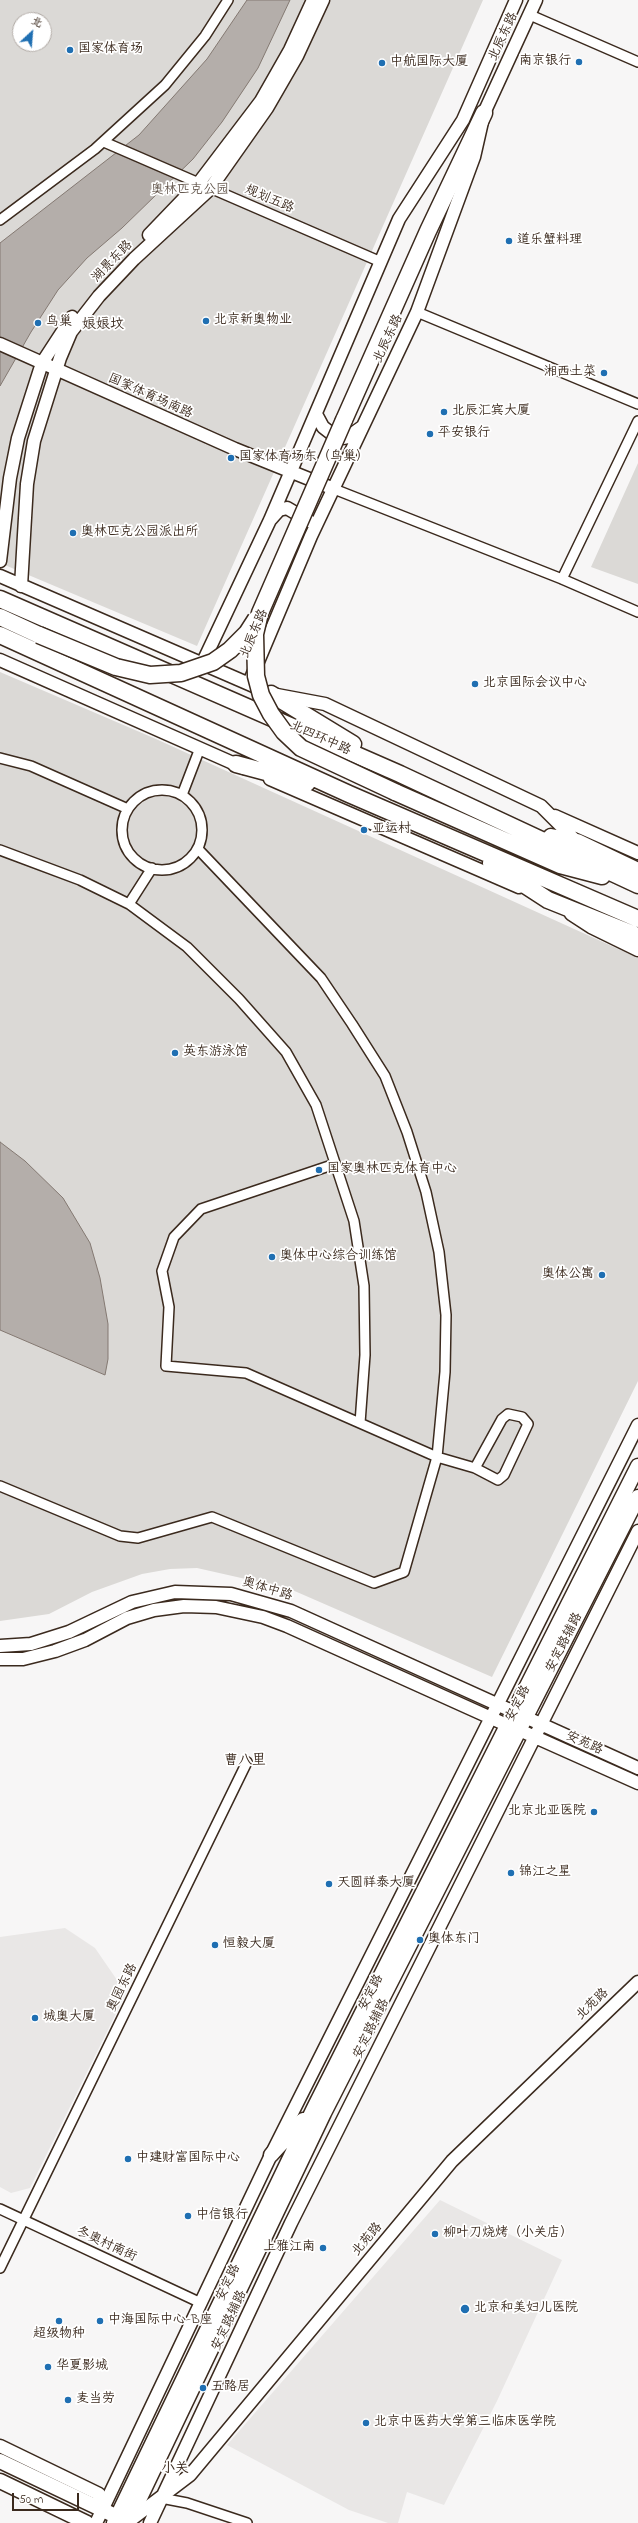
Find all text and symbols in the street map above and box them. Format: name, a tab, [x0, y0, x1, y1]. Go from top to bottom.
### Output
street label: 北辰东路	[486, 10, 522, 64]
north arrow	[12, 12, 52, 52]
text: 北	[28, 13, 45, 32]
place label: 国家体育场	[78, 42, 143, 58]
marker: 国家体育场	[65, 45, 75, 55]
place label: 南京银行	[519, 54, 571, 70]
place label: 中航国际大厦	[390, 55, 468, 71]
marker: 南京银行	[574, 57, 584, 67]
marker: 中航国际大厦	[377, 58, 387, 68]
park label: 奥林匹克公园	[151, 183, 229, 199]
street label: 规划五路	[242, 183, 296, 217]
place label: 道乐蟹料理	[517, 233, 582, 249]
marker: 道乐蟹料理	[504, 236, 514, 246]
street label: 湖景东路	[89, 238, 137, 286]
street label: 北辰东路	[371, 312, 407, 366]
place label: 北京新奥物业	[214, 313, 292, 329]
place label: 鸟巢	[46, 315, 72, 331]
marker: 北京新奥物业	[201, 316, 211, 326]
marker: 鸟巢	[33, 318, 43, 328]
district label: 娘娘坟	[82, 318, 124, 334]
place label: 湘西土菜	[544, 365, 596, 381]
marker: 湘西土菜	[599, 368, 609, 378]
street label: 国家体育场南路	[105, 371, 195, 423]
place label: 北辰汇宾大厦	[452, 404, 530, 420]
marker: 北辰汇宾大厦	[439, 407, 449, 417]
place label: 平安银行	[438, 426, 490, 442]
marker: 平安银行	[425, 429, 435, 439]
place label: 国家体育场东（鸟巢）	[239, 450, 369, 466]
marker: 国家体育场东（鸟巢）	[226, 453, 236, 463]
place label: 奥林匹克公园派出所	[81, 525, 198, 541]
marker: 奥林匹克公园派出所	[68, 528, 78, 538]
street label: 北辰东路	[238, 607, 272, 661]
place label: 北京国际会议中心	[483, 676, 587, 692]
marker: 北京国际会议中心	[470, 679, 480, 689]
street label: 北四环中路	[287, 719, 353, 759]
place label: 亚运村	[372, 822, 411, 838]
marker: 亚运村	[359, 825, 369, 835]
place label: 英东游泳馆	[183, 1045, 248, 1061]
marker: 英东游泳馆	[170, 1048, 180, 1058]
place label: 国家奥林匹克体育中心	[327, 1162, 457, 1178]
marker: 国家奥林匹克体育中心	[314, 1165, 324, 1175]
place label: 奥体中心综合训练馆	[280, 1249, 397, 1265]
marker: 奥体中心综合训练馆	[267, 1252, 277, 1262]
place label: 奥体公寓	[542, 1267, 594, 1283]
marker: 奥体公寓	[597, 1270, 607, 1280]
street label: 奥体中路	[240, 1575, 294, 1605]
street label: 安定路辅路	[543, 1611, 587, 1675]
street label: 安定路	[503, 1683, 535, 1725]
street label: 安苑路	[563, 1729, 605, 1759]
district label: 曹八里	[224, 1754, 266, 1770]
place label: 北京北亚医院	[508, 1804, 586, 1820]
marker: 北京北亚医院	[589, 1807, 599, 1817]
place label: 锦江之星	[519, 1865, 571, 1881]
marker: 锦江之星	[506, 1868, 516, 1878]
place label: 天圆祥泰大厦	[337, 1876, 415, 1892]
marker: 天圆祥泰大厦	[324, 1879, 334, 1889]
place label: 奥体东门	[428, 1932, 480, 1948]
marker: 奥体东门	[415, 1935, 425, 1945]
place label: 恒毅大厦	[223, 1937, 275, 1953]
marker: 恒毅大厦	[210, 1940, 220, 1950]
street label: 奥园东路	[105, 1961, 141, 2015]
street label: 安定路	[356, 1972, 388, 2014]
street label: 北苑路	[574, 1986, 612, 2024]
street label: 安定路辅路	[351, 1996, 393, 2062]
place label: 城奥大厦	[43, 2010, 95, 2026]
marker: 城奥大厦	[30, 2013, 40, 2023]
place label: 中建财富国际中心	[136, 2151, 240, 2167]
marker: 中建财富国际中心	[123, 2154, 133, 2164]
place label: 中信银行	[196, 2208, 248, 2224]
marker: 中信银行	[183, 2211, 193, 2221]
street label: 北苑路	[349, 2220, 387, 2260]
street label: 冬奥村南街	[73, 2224, 139, 2266]
place label: 柳叶刀烧烤（小关店）	[443, 2226, 573, 2242]
marker: 柳叶刀烧烤（小关店）	[430, 2229, 440, 2239]
place label: 上雅江南	[263, 2240, 315, 2256]
marker: 上雅江南	[318, 2243, 328, 2253]
street label: 安定路	[213, 2262, 245, 2304]
street label: 安定路辅路	[209, 2288, 251, 2354]
place label: 北京和美妇儿医院	[474, 2301, 578, 2317]
marker: 北京和美妇儿医院	[459, 2303, 471, 2315]
place label: 中海国际中心-B座	[108, 2313, 213, 2329]
marker: 超级物种	[54, 2316, 64, 2326]
marker: 中海国际中心-B座	[95, 2316, 105, 2326]
place label: 超级物种	[33, 2327, 85, 2343]
place label: 华夏影城	[56, 2359, 108, 2375]
marker: 华夏影城	[43, 2362, 53, 2372]
place label: 五路居	[211, 2380, 250, 2396]
marker: 五路居	[198, 2383, 208, 2393]
place label: 麦当劳	[76, 2392, 115, 2408]
marker: 麦当劳	[63, 2395, 73, 2405]
place label: 北京中医药大学第三临床医学院	[374, 2415, 556, 2431]
marker: 北京中医药大学第三临床医学院	[361, 2418, 371, 2428]
district label: 小关	[161, 2462, 189, 2478]
scale bar	[14, 2485, 81, 2511]
text: 50 m	[19, 2491, 43, 2509]

